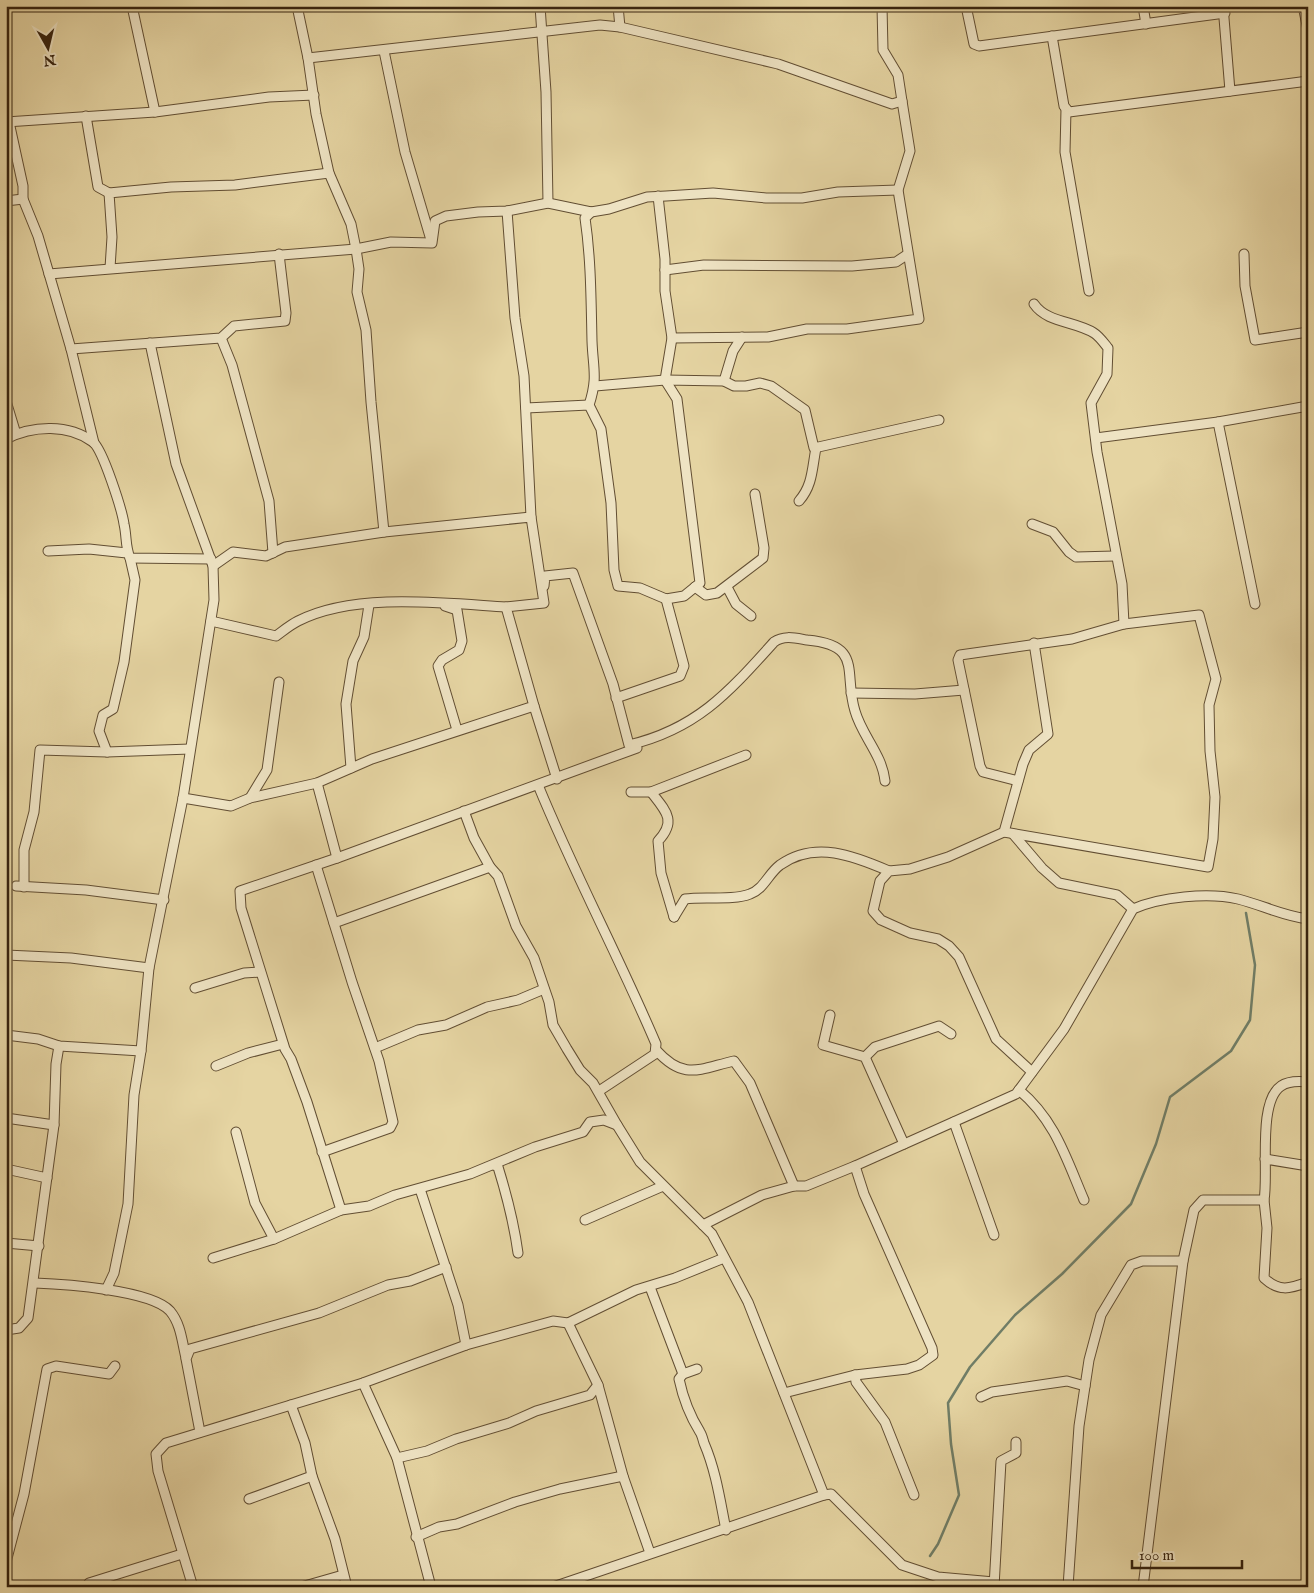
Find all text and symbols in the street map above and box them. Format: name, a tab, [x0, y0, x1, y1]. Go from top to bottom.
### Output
north arrow	[22, 22, 72, 72]
text: N	[42, 50, 58, 70]
scale bar	[1132, 1538, 1242, 1570]
text: 100 m	[1139, 1546, 1175, 1565]

